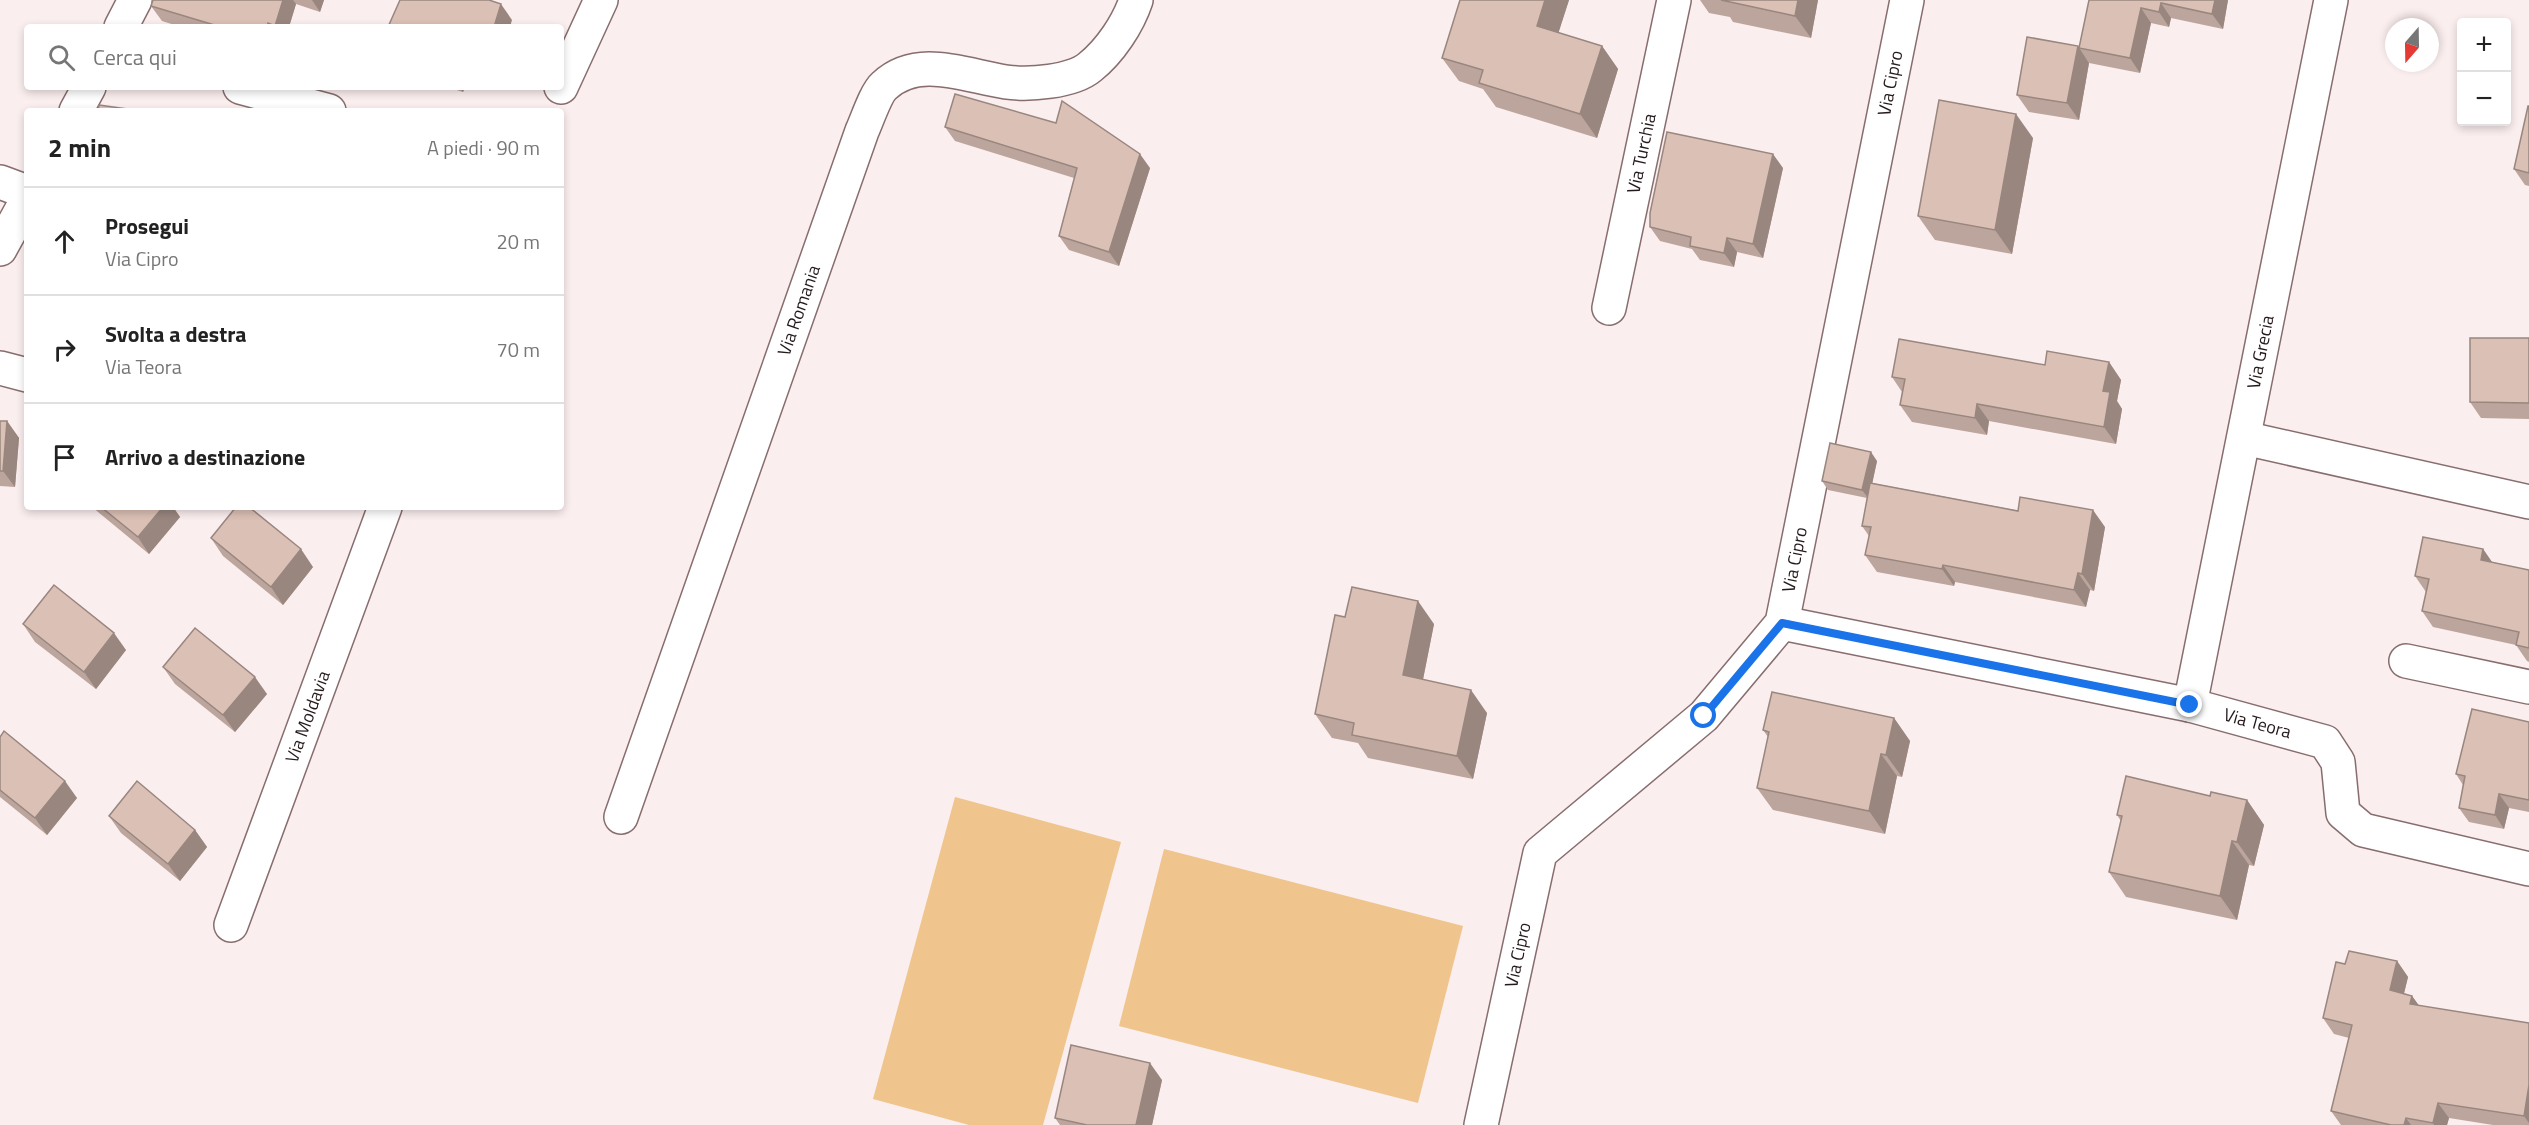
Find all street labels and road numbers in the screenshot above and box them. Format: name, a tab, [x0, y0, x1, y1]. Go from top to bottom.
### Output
street label: Via Cipro	[1870, 48, 1910, 118]
street label: Via Turchia	[1620, 111, 1663, 196]
street label: Via Romania	[770, 261, 827, 359]
street label: Via Grecia	[2240, 313, 2281, 391]
street label: Via Cipro	[1774, 524, 1814, 595]
street label: Via Moldavia	[278, 667, 337, 766]
street label: Via Teora	[2221, 701, 2294, 745]
street label: Via Cipro	[1497, 920, 1538, 990]

